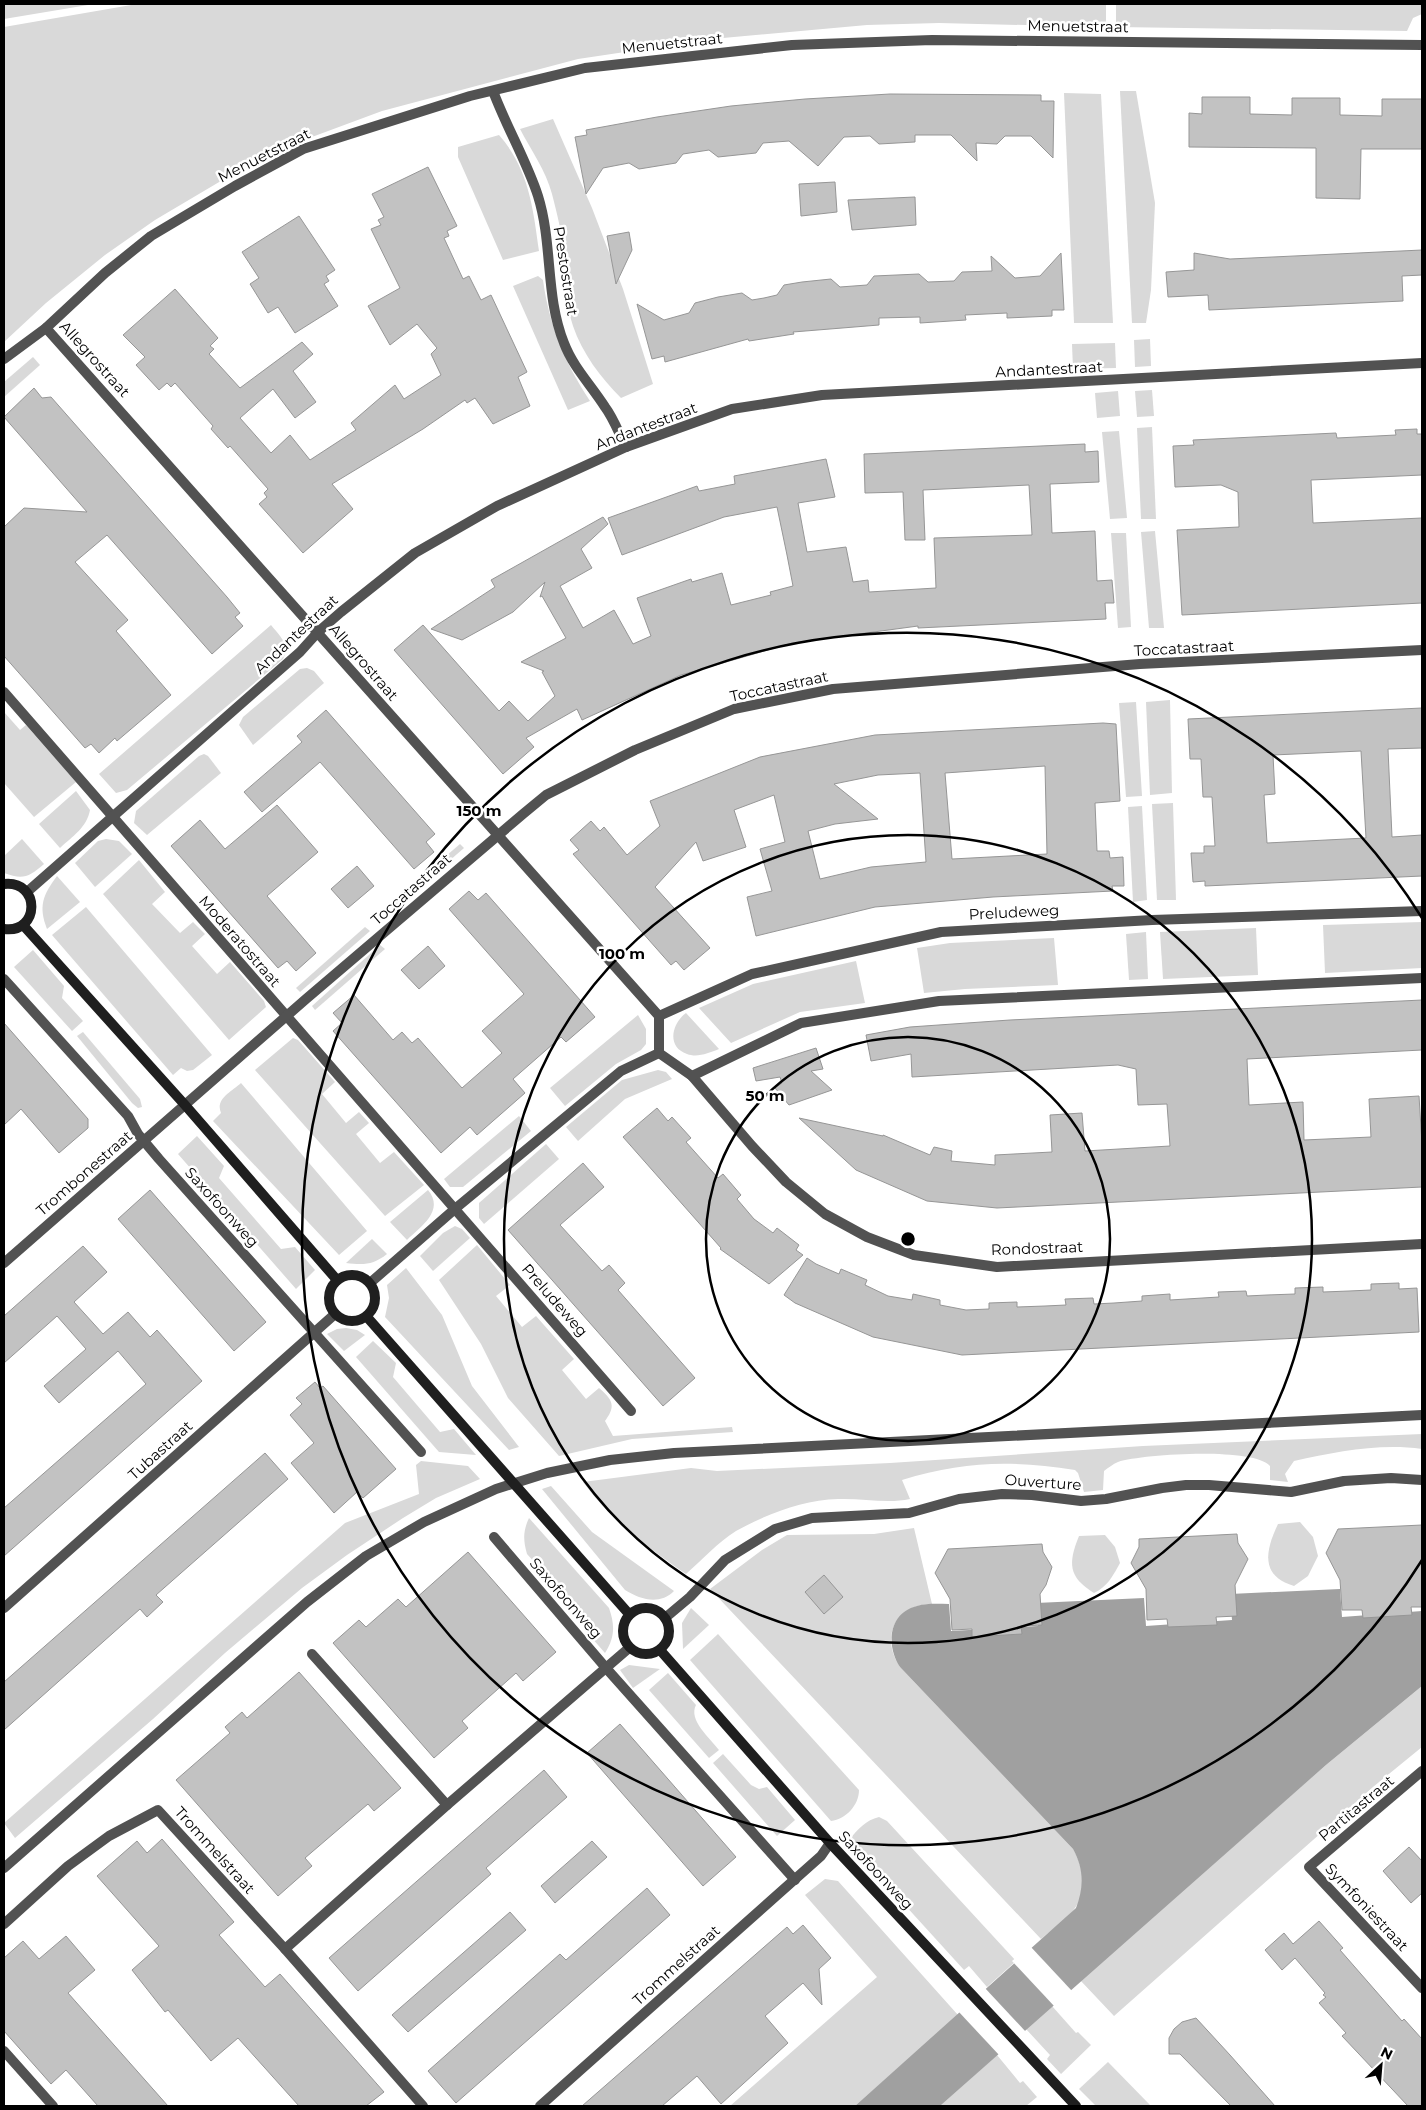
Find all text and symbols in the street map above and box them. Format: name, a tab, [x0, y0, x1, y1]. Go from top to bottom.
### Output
street label: Menuetstraat	[1027, 16, 1129, 36]
street label: Menuetstraat	[621, 28, 723, 58]
street label: Menuetstraat	[215, 124, 313, 186]
street label: Prestostraat	[550, 225, 582, 317]
street label: Allegrostraat	[56, 317, 134, 401]
street label: Andantestraat	[995, 357, 1103, 381]
street label: Andantestraat	[592, 398, 700, 454]
street label: Andantestraat	[250, 590, 342, 678]
street label: Allegrostraat	[325, 620, 403, 704]
street label: Toccatastraat	[1134, 636, 1234, 660]
street label: Toccatastraat	[728, 666, 830, 706]
text: 150 m	[457, 801, 501, 820]
street label: Toccatastraat	[367, 849, 455, 929]
street label: Moderatostraat	[195, 891, 285, 991]
street label: Preludeweg	[968, 900, 1060, 924]
text: 100 m	[599, 944, 645, 963]
text: 50 m	[745, 1086, 785, 1105]
street label: Trombonestraat	[32, 1126, 136, 1220]
street label: Saxofoonweg	[181, 1163, 263, 1251]
centre of rings	[899, 1230, 917, 1248]
street label: Rondostraat	[990, 1237, 1084, 1259]
street label: Preludeweg	[518, 1259, 592, 1341]
street label: Tubastraat	[124, 1416, 196, 1484]
street label: Ouverture	[1004, 1470, 1082, 1494]
street label: Saxofoonweg	[526, 1554, 606, 1642]
street label: Partitastraat	[1314, 1771, 1398, 1845]
street label: Trommelstraat	[171, 1802, 259, 1898]
street label: Saxofoonweg	[835, 1826, 917, 1914]
street label: Symfoniestraat	[1321, 1859, 1413, 1955]
street label: Trommelstraat	[628, 1921, 724, 2009]
north arrow	[1356, 2040, 1406, 2090]
text: N	[1378, 2043, 1396, 2064]

